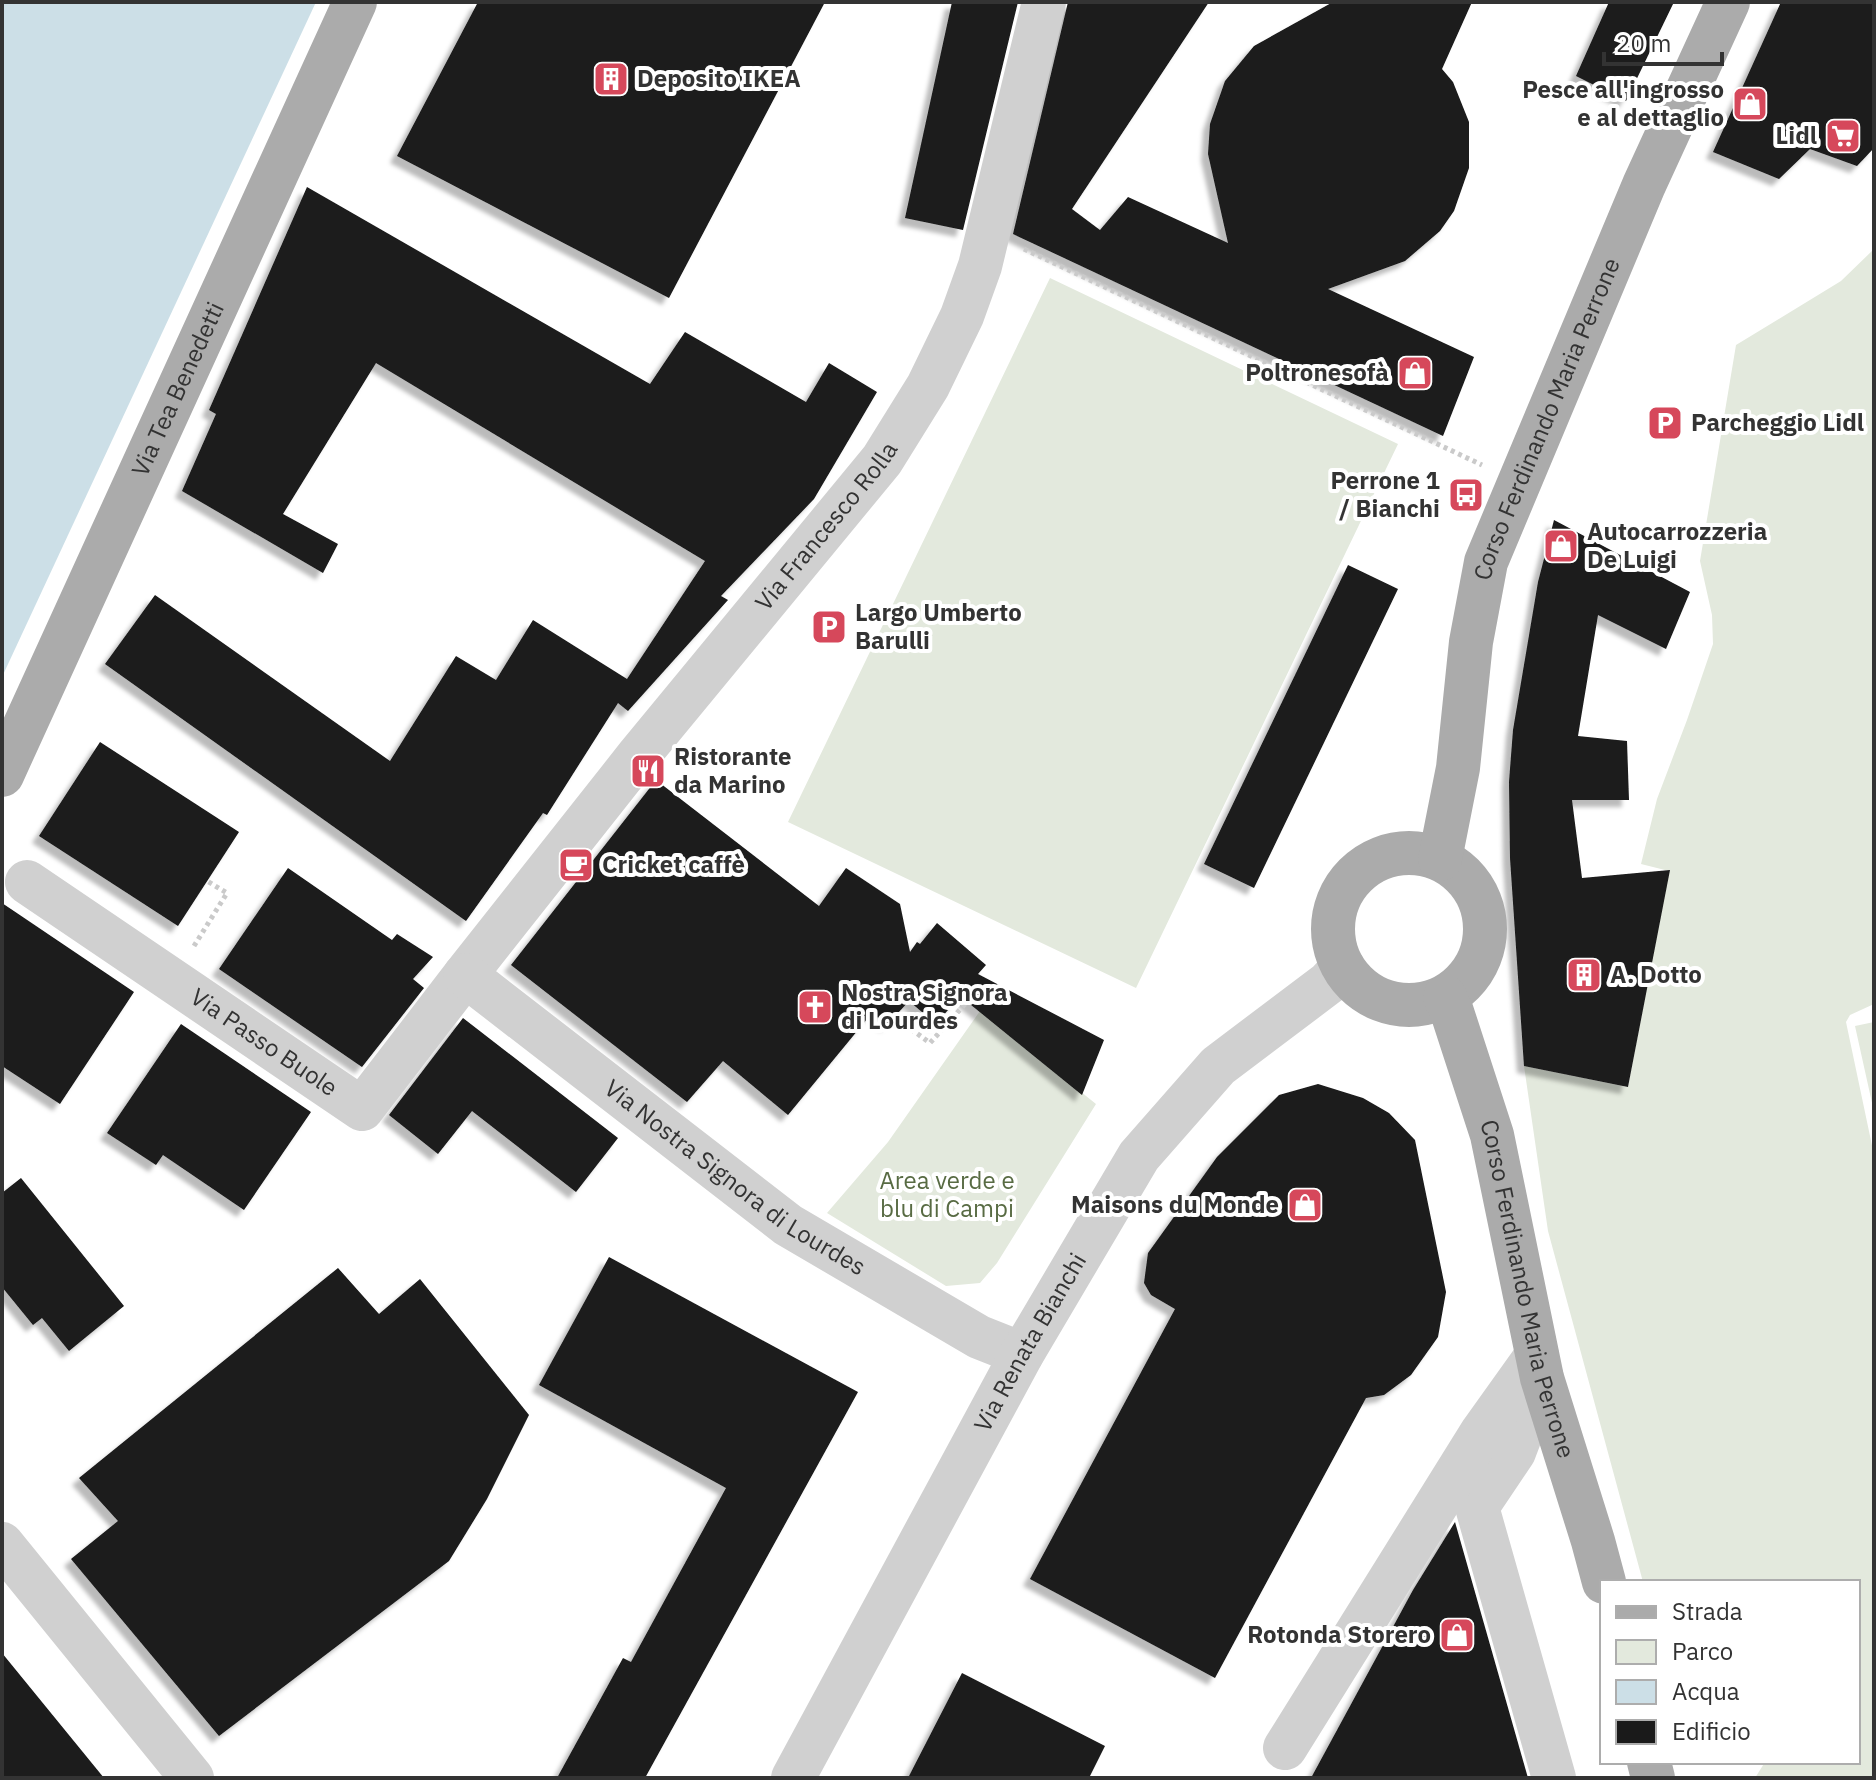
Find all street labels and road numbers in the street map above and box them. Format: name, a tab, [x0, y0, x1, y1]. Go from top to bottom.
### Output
street label: Corso Ferdinando Maria Perrone	[1466, 253, 1627, 583]
street label: Via Tea Benedetti	[124, 297, 231, 481]
street label: Via Francesco Rolla	[747, 435, 905, 617]
street label: Via Passo Buole	[185, 980, 344, 1103]
street label: Via Nostra Signora di Lourdes	[598, 1072, 872, 1282]
street label: Corso Ferdinando Maria Perrone	[1473, 1115, 1583, 1462]
street label: Via Renata Bianchi	[966, 1247, 1093, 1437]

